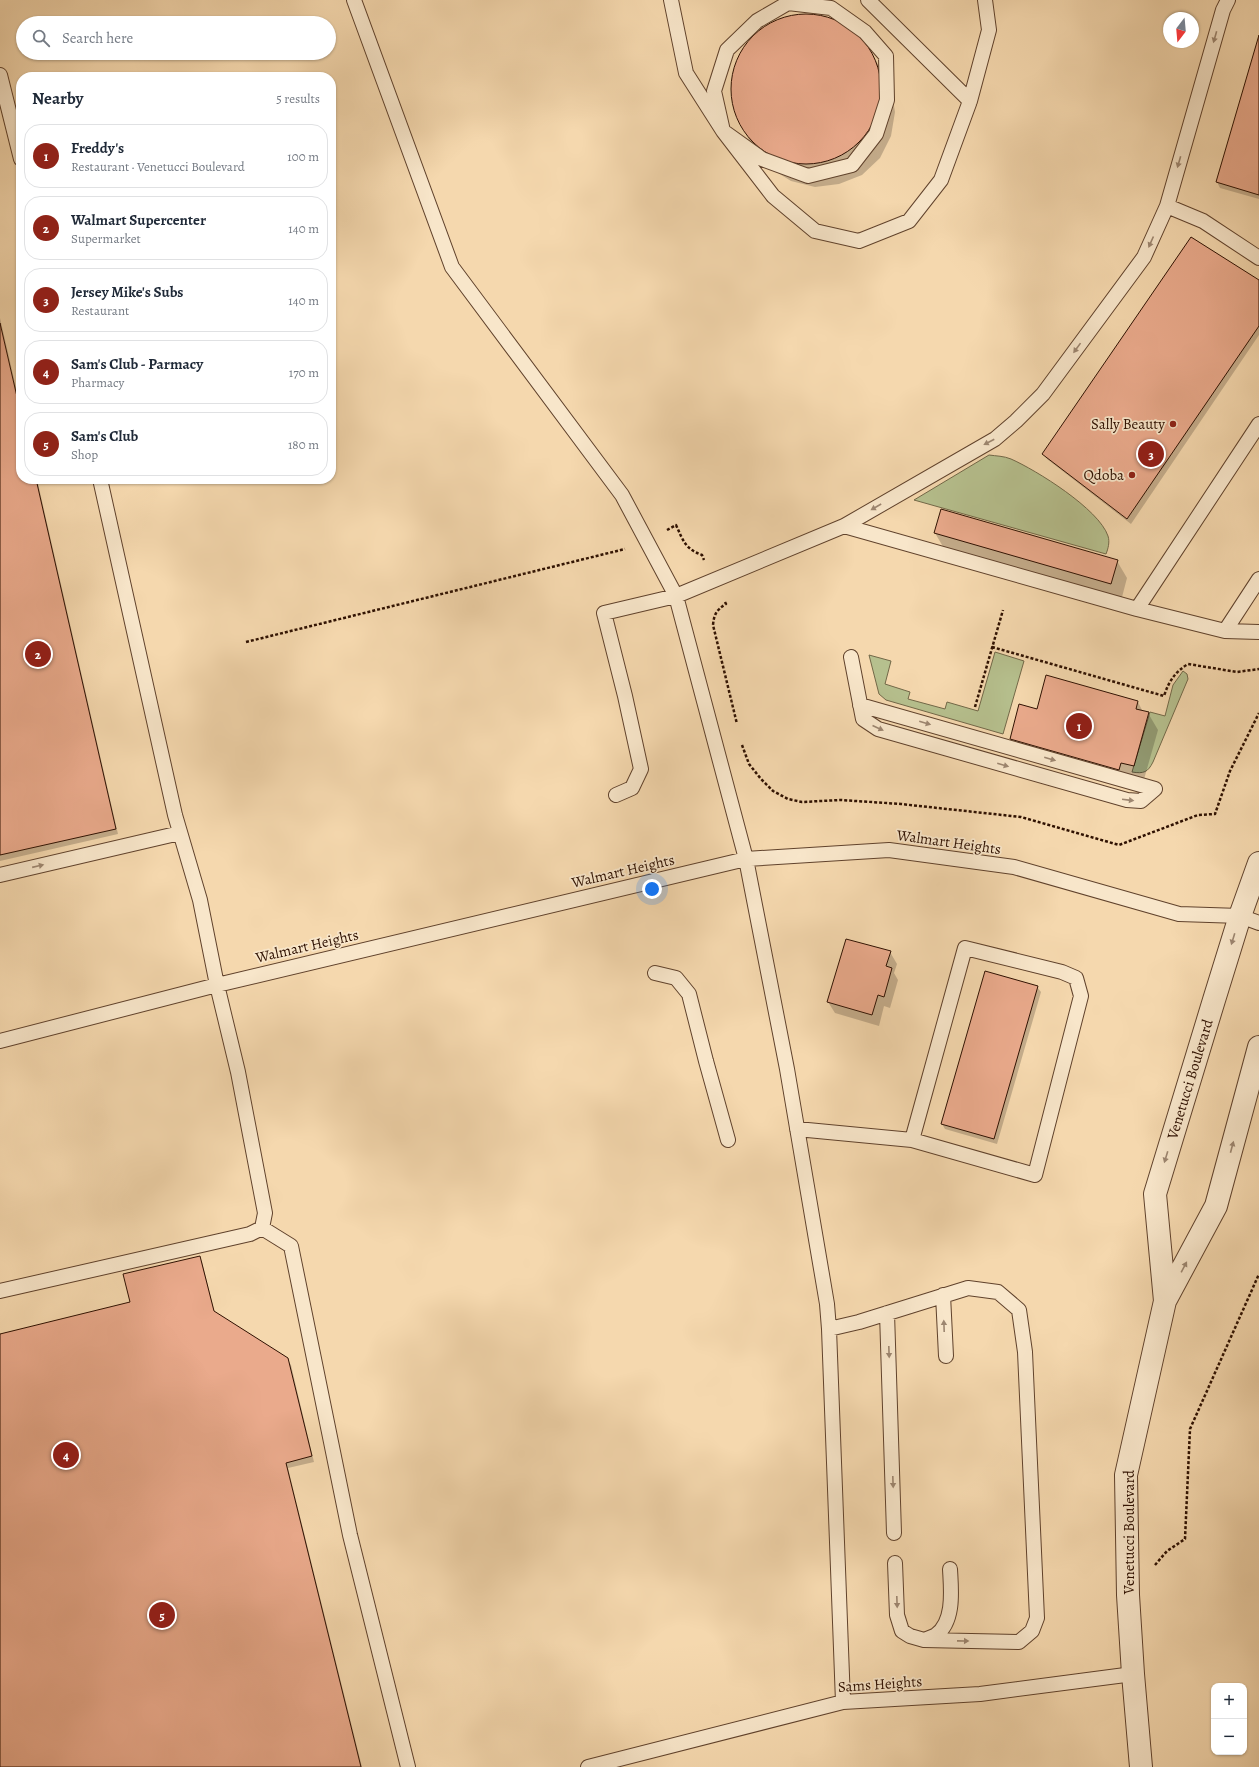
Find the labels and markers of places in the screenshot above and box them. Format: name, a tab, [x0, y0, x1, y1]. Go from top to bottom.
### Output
place label: Sally Beauty	[1091, 414, 1165, 434]
marker: Sally Beauty	[1168, 419, 1178, 429]
pin: 3	[1138, 439, 1164, 469]
place label: Qdoba	[1083, 465, 1124, 485]
marker: Qdoba	[1127, 470, 1137, 480]
pin: 2	[25, 639, 51, 669]
pin: 1	[1066, 711, 1092, 741]
pin: 4	[53, 1440, 79, 1470]
pin: 5	[149, 1600, 175, 1630]

